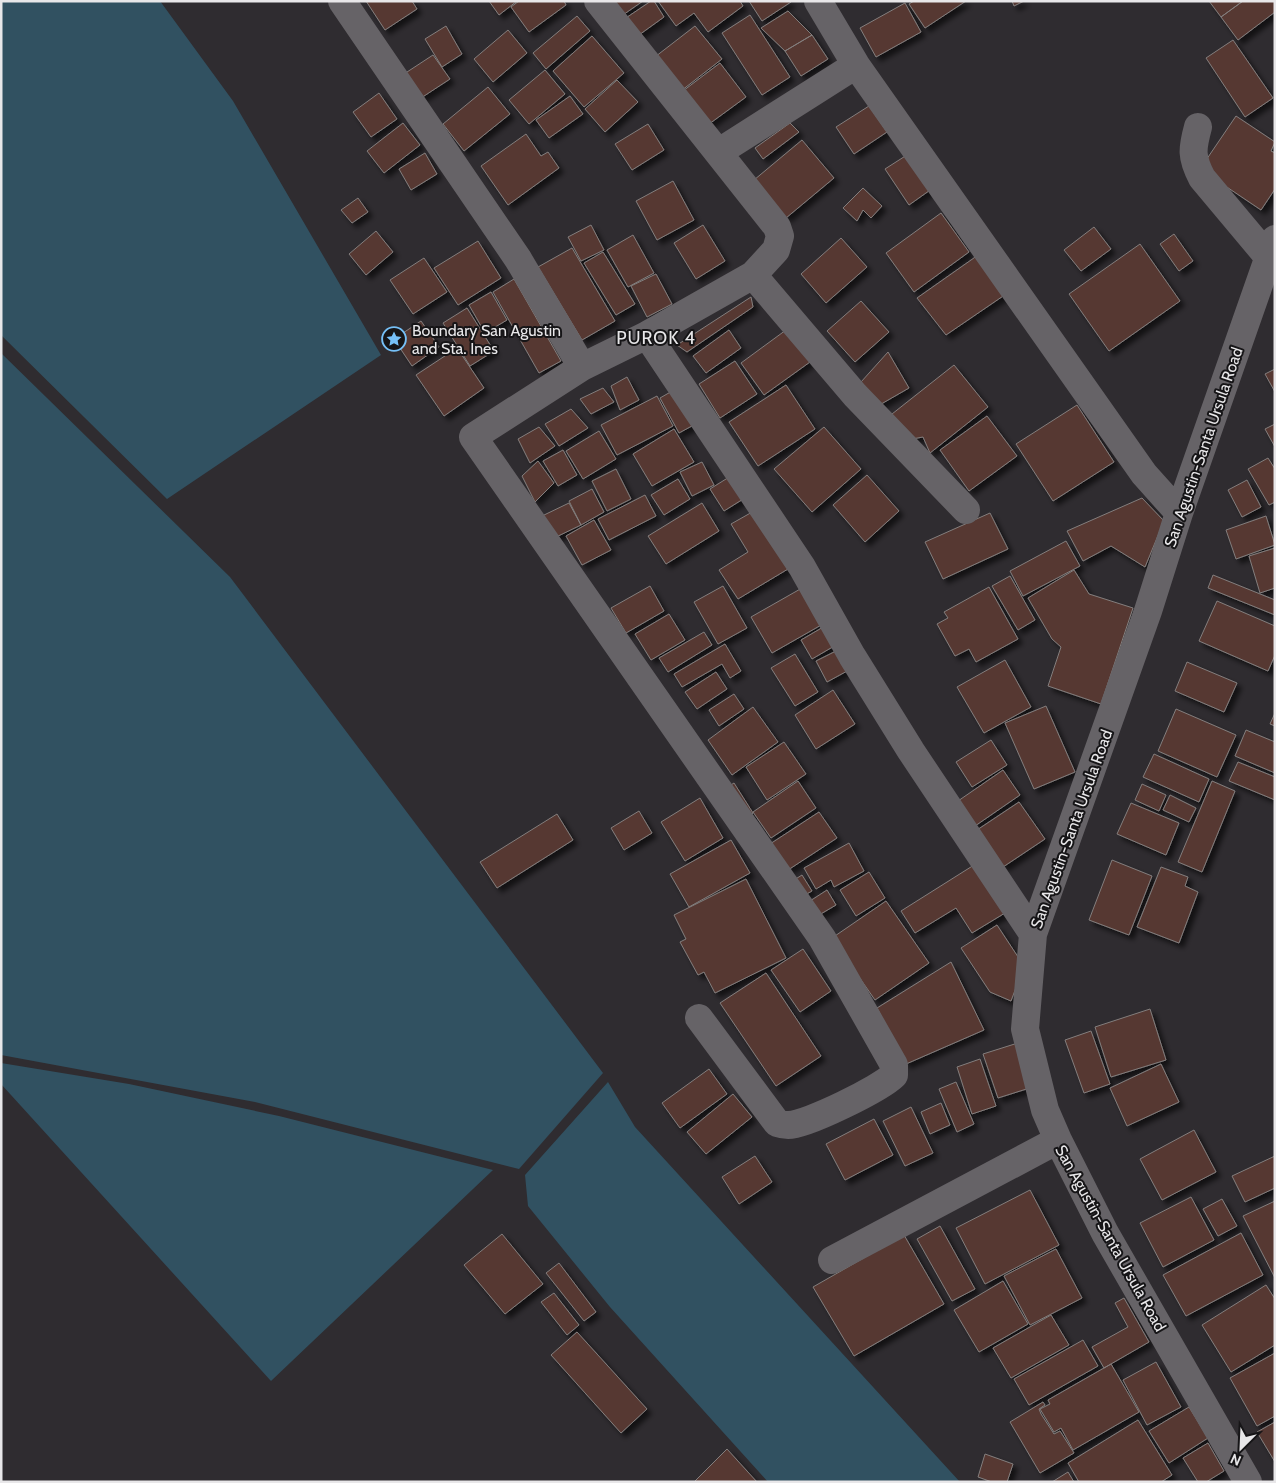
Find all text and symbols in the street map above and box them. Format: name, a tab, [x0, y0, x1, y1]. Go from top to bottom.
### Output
place label: Boundary San Agustin and Sta. Ines	[412, 321, 561, 358]
place icon: Boundary San Agustin and Sta. Ines	[381, 326, 407, 352]
district label: PUROK 4	[616, 327, 696, 349]
street label: San Agustin-Santa Ursula Road	[1160, 345, 1247, 550]
street label: San Agustin-Santa Ursula Road	[1027, 727, 1116, 931]
street label: San Agustin-Santa Ursula Road	[1051, 1142, 1170, 1335]
north arrow	[1216, 1423, 1266, 1473]
text: N	[1228, 1450, 1244, 1470]

